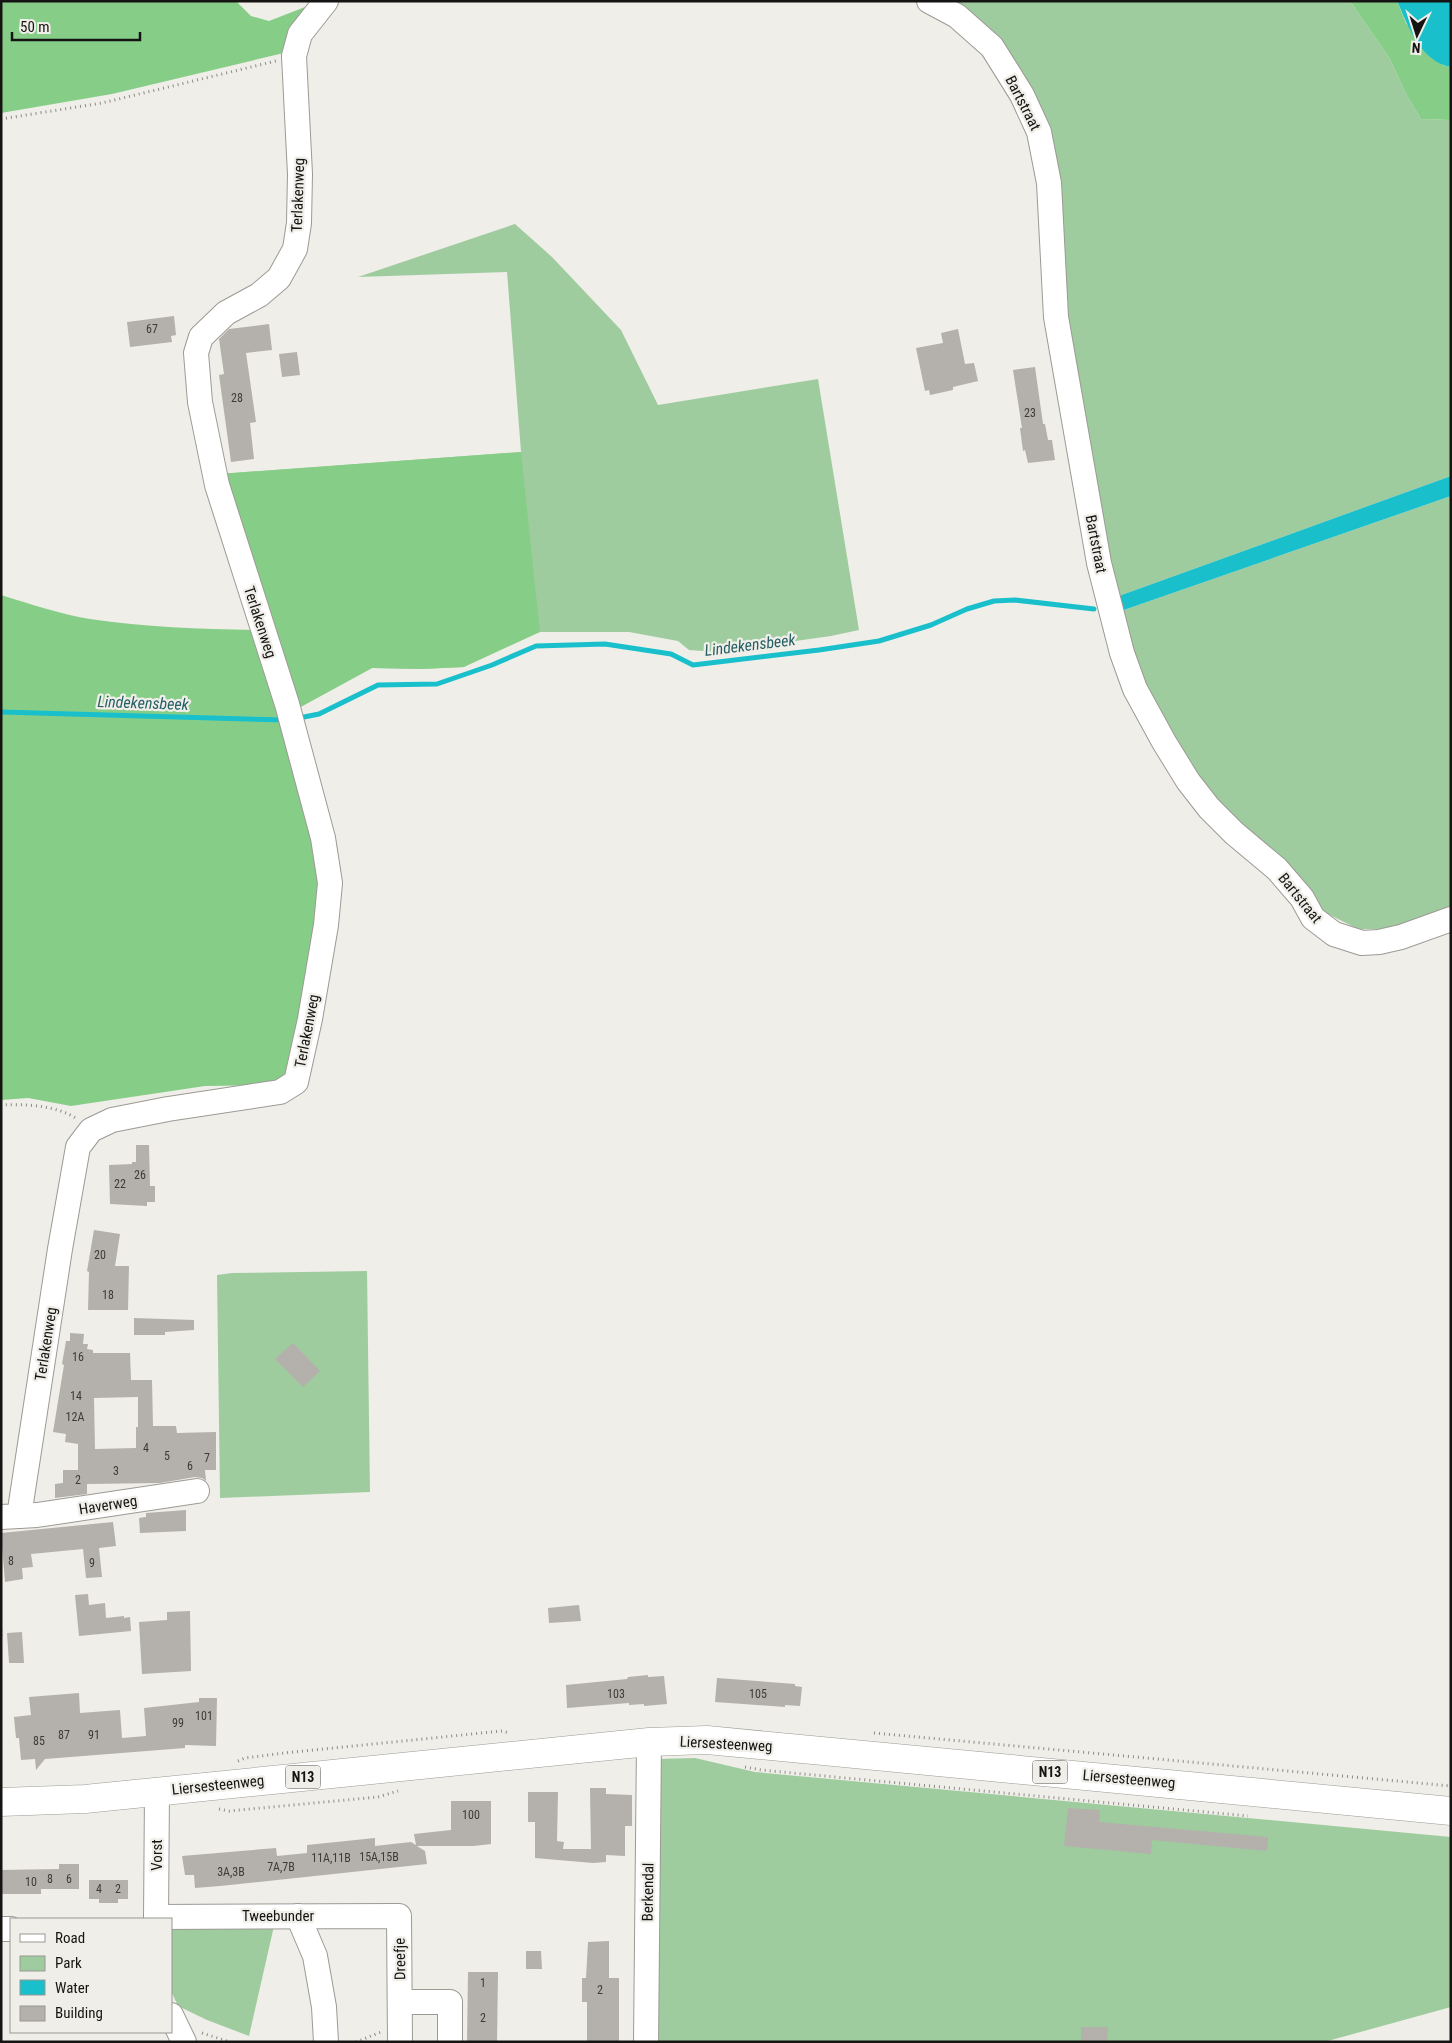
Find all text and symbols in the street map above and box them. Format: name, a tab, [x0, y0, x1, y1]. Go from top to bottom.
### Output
scale bar	[12, 10, 140, 42]
north arrow	[1392, 10, 1442, 60]
text: 50 m	[20, 18, 50, 36]
text: N	[1411, 40, 1421, 56]
street label: Bartstraat	[1002, 73, 1044, 133]
street label: Terlakenweg	[288, 158, 308, 232]
house number: 67	[146, 322, 158, 336]
house number: 28	[231, 391, 243, 405]
house number: 23	[1024, 406, 1036, 420]
street label: Bartstraat	[1082, 513, 1110, 575]
street label: Terlakenweg	[240, 584, 280, 660]
water label: Lindekensbeek	[704, 630, 797, 660]
water label: Lindekensbeek	[97, 692, 190, 714]
street label: Bartstraat	[1274, 869, 1326, 927]
street label: Terlakenweg	[291, 993, 323, 1069]
house number: 26	[134, 1168, 146, 1182]
house number: 22	[114, 1177, 126, 1191]
house number: 20	[94, 1248, 106, 1262]
house number: 18	[102, 1288, 114, 1302]
street label: Terlakenweg	[31, 1306, 61, 1382]
house number: 16	[72, 1350, 84, 1364]
house number: 14	[70, 1389, 82, 1403]
house number: 12A	[66, 1410, 84, 1424]
house number: 4	[143, 1441, 149, 1455]
house number: 5	[164, 1449, 170, 1463]
house number: 7	[204, 1451, 210, 1465]
house number: 6	[187, 1459, 193, 1473]
house number: 3	[113, 1464, 119, 1478]
house number: 2	[75, 1473, 81, 1487]
street label: Haverweg	[78, 1492, 138, 1518]
house number: 8	[8, 1554, 14, 1568]
house number: 9	[89, 1556, 95, 1570]
house number: 103	[607, 1687, 625, 1701]
house number: 105	[749, 1687, 767, 1701]
house number: 101	[195, 1709, 213, 1723]
house number: 99	[172, 1716, 184, 1730]
house number: 87	[58, 1728, 70, 1742]
house number: 91	[88, 1728, 100, 1742]
street label: Liersesteenweg	[679, 1733, 773, 1755]
house number: 85	[33, 1734, 45, 1748]
road number: N13	[1032, 1760, 1068, 1784]
road number: N13	[286, 1765, 320, 1788]
street label: Liersesteenweg	[1082, 1766, 1176, 1792]
street label: Liersesteenweg	[171, 1771, 265, 1799]
house number: 100	[462, 1808, 480, 1822]
street label: Vorst	[148, 1839, 166, 1871]
house number: 15A,15B	[359, 1850, 399, 1864]
house number: 11A,11B	[311, 1851, 351, 1865]
house number: 7A,7B	[267, 1860, 295, 1874]
street label: Berkendal	[638, 1862, 658, 1922]
house number: 3A,3B	[217, 1865, 245, 1879]
house number: 8	[47, 1872, 53, 1886]
house number: 6	[66, 1872, 72, 1886]
house number: 10	[25, 1875, 37, 1889]
house number: 4	[96, 1882, 102, 1896]
house number: 2	[115, 1882, 121, 1896]
street label: Tweebunder	[242, 1907, 315, 1925]
legend	[10, 1918, 172, 2033]
text: Road	[55, 1929, 85, 1947]
street label: Dreefje	[391, 1938, 409, 1980]
text: Park	[55, 1954, 82, 1972]
house number: 1	[480, 1976, 486, 1990]
text: Water	[55, 1979, 90, 1997]
house number: 2	[597, 1983, 603, 1997]
text: Building	[55, 2004, 103, 2022]
house number: 2	[480, 2011, 486, 2025]

